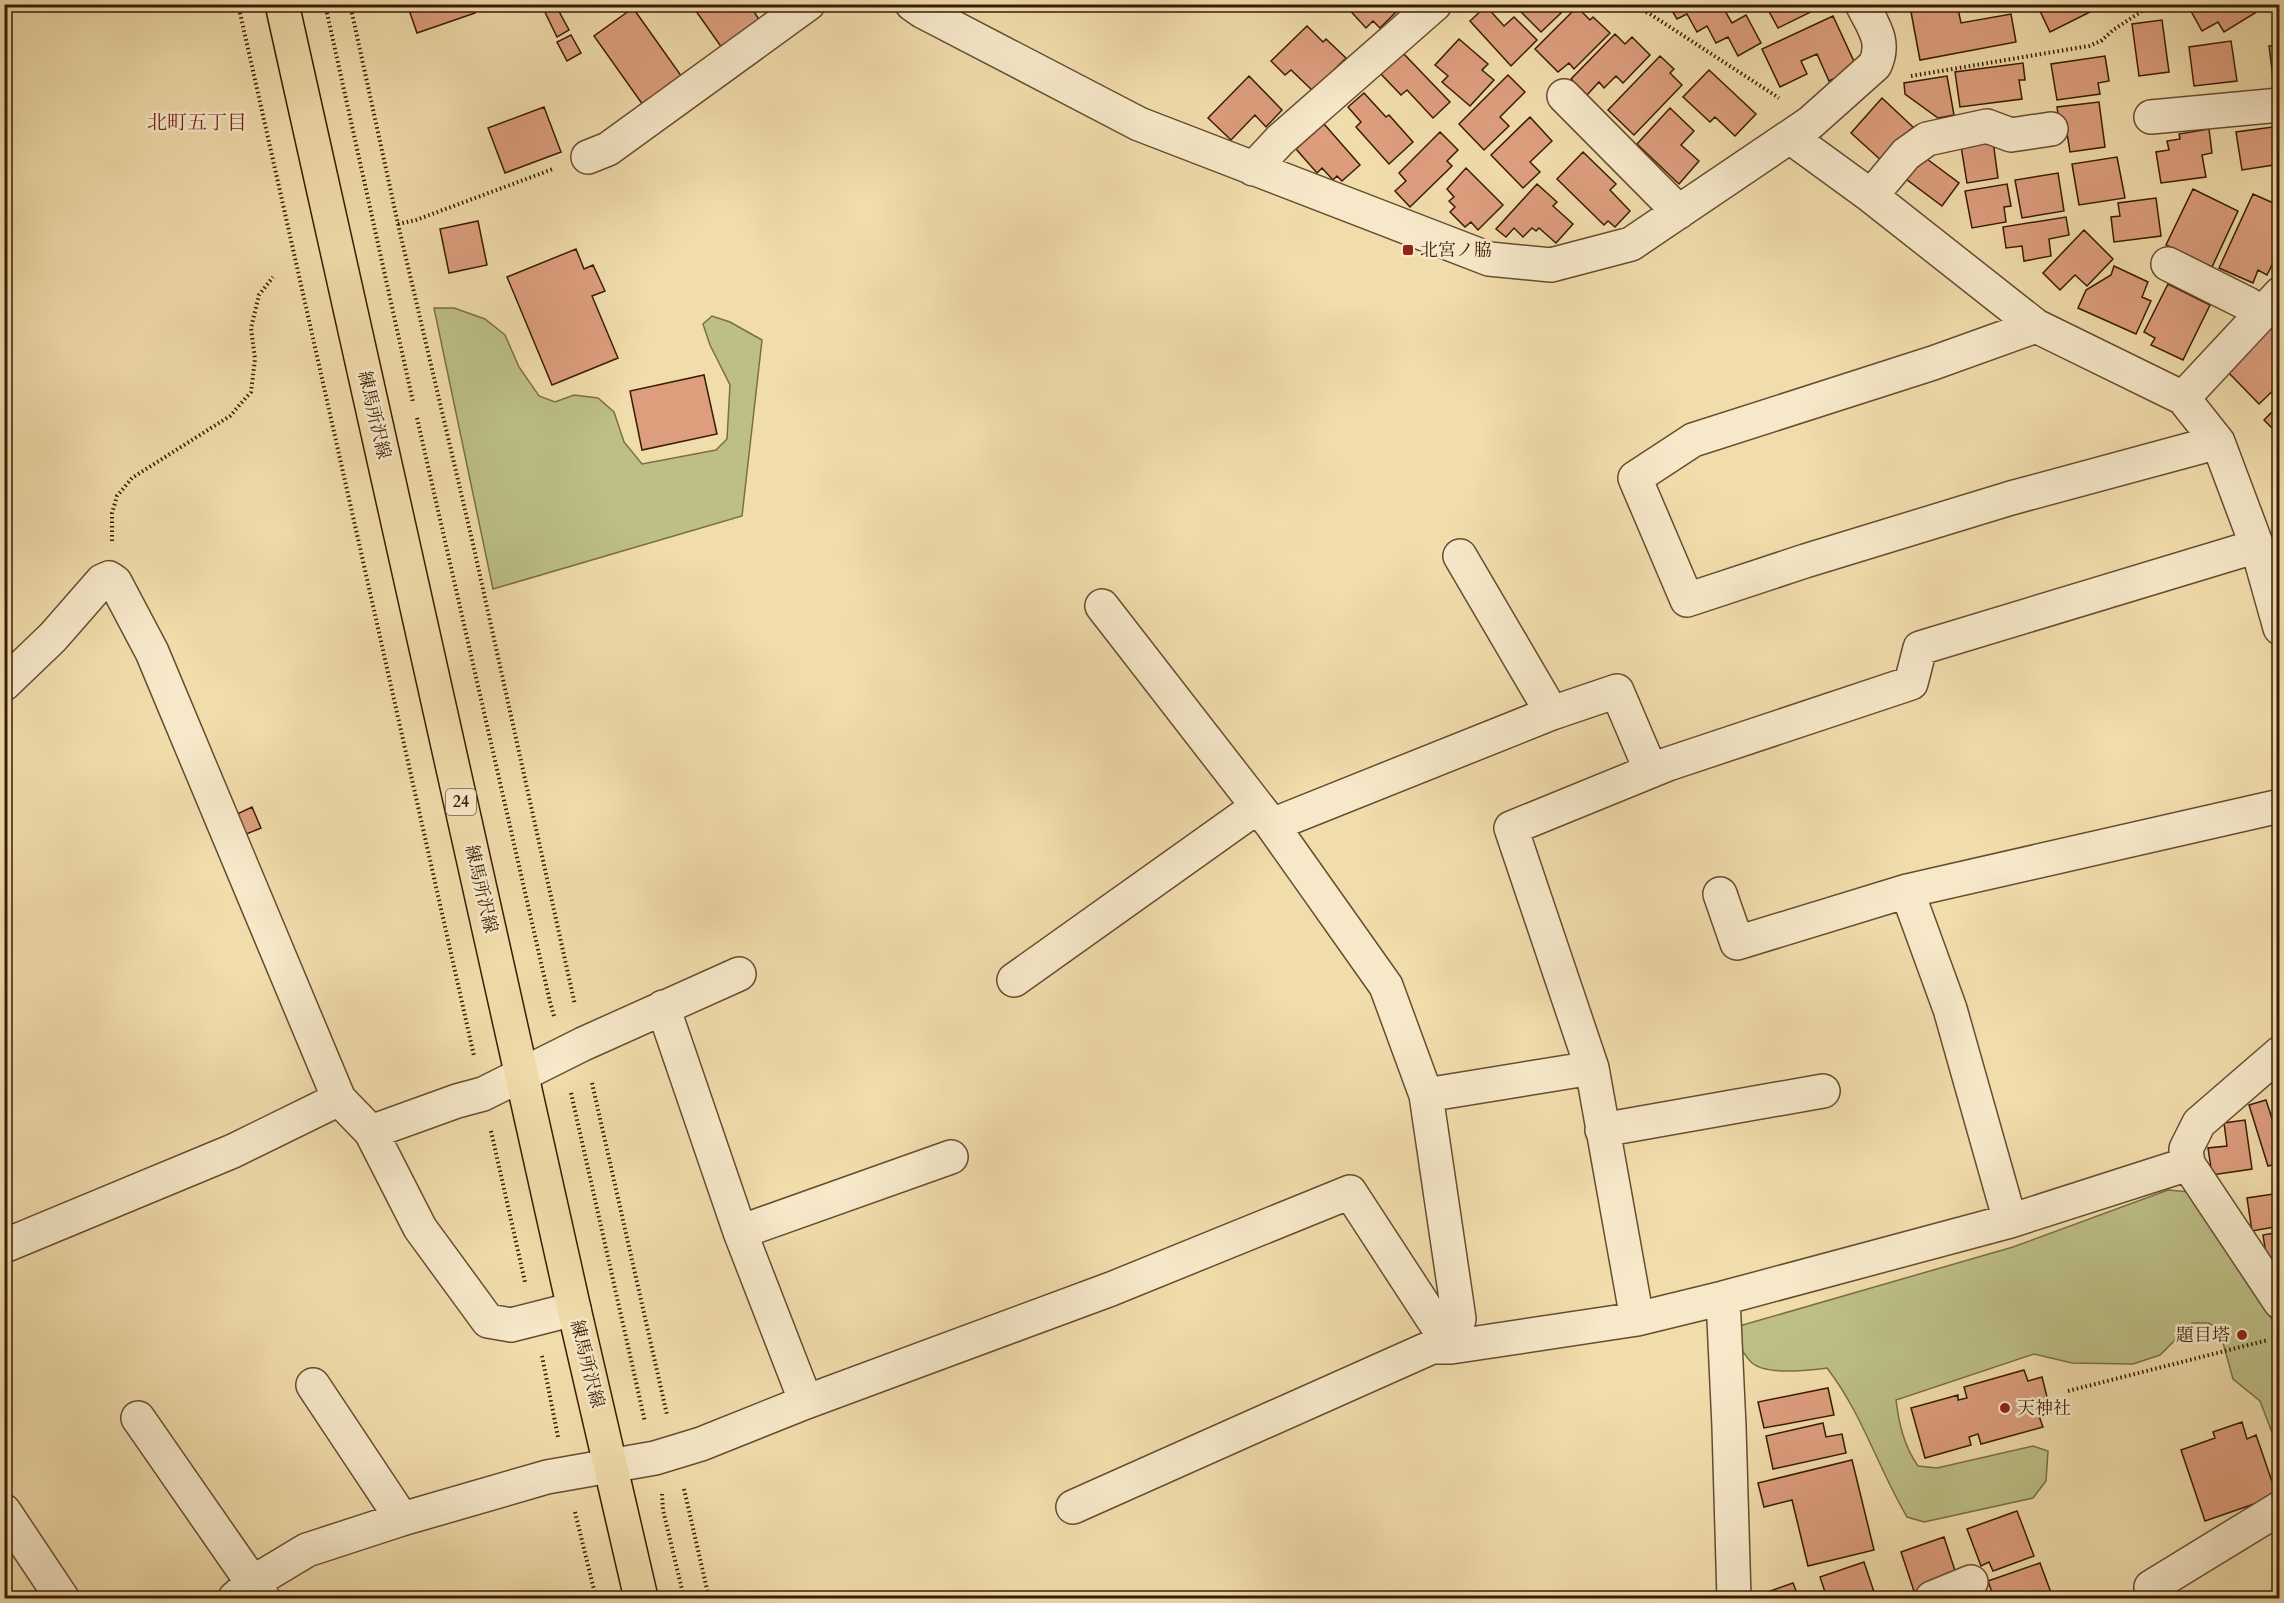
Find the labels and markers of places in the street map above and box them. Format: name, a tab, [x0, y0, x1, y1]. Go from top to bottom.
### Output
place label: 北宮ノ脇	[1420, 238, 1492, 263]
marker: 北宮ノ脇	[1401, 243, 1415, 257]
place label: 題目塔	[2176, 1323, 2230, 1348]
marker: 題目塔	[2235, 1328, 2249, 1342]
place label: 天神社	[2017, 1396, 2071, 1421]
marker: 天神社	[1998, 1401, 2012, 1415]

